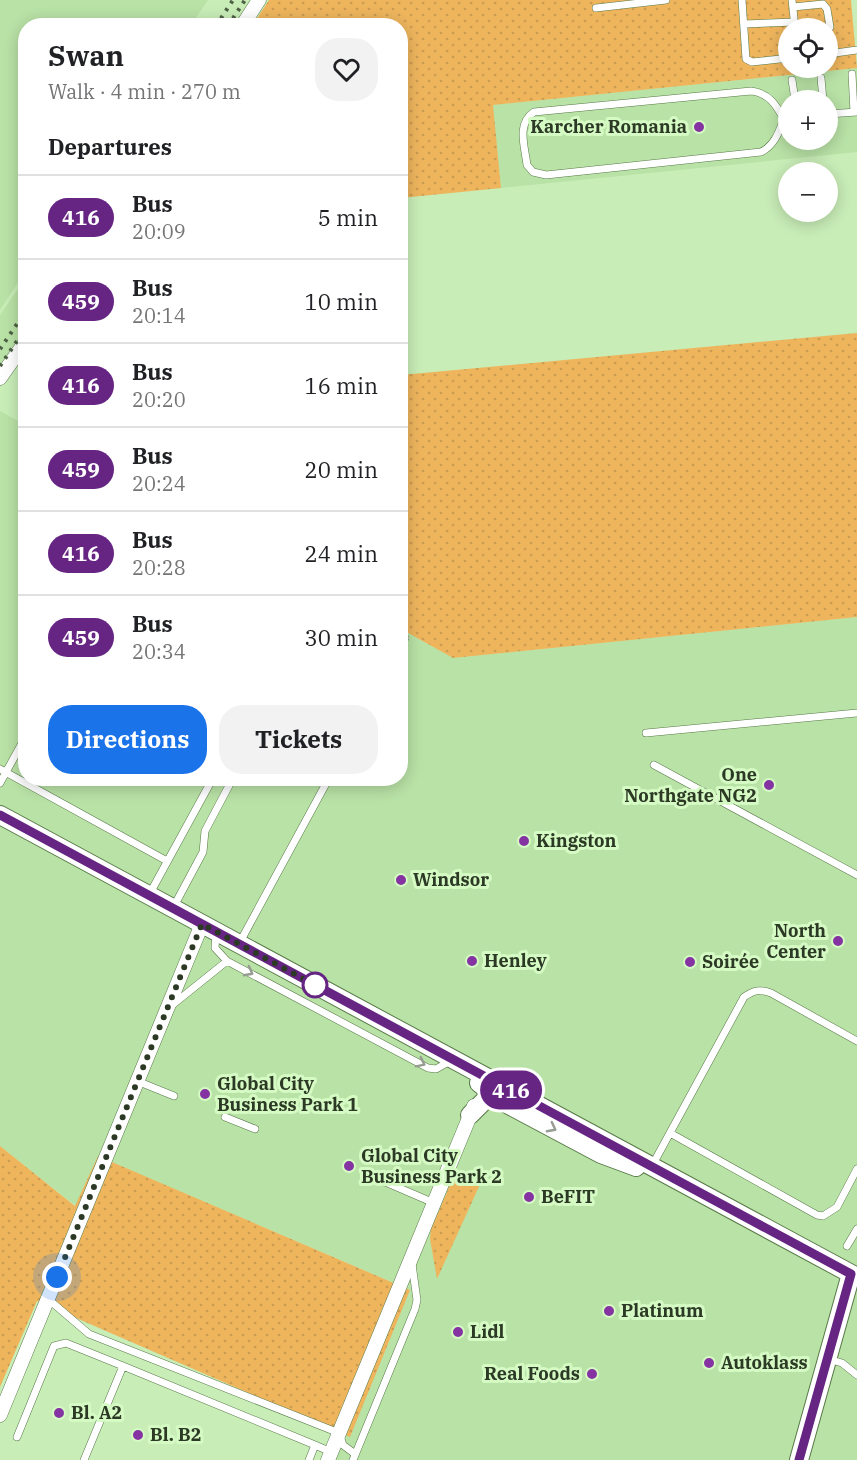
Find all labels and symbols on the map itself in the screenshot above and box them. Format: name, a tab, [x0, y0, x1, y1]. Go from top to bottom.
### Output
place label: Karcher Romania	[530, 115, 687, 138]
marker: Karcher Romania	[692, 120, 706, 134]
place label: One Northgate NG2	[624, 763, 757, 807]
marker: One Northgate NG2	[762, 778, 776, 792]
place label: Kingston	[536, 829, 616, 852]
marker: Kingston	[517, 834, 531, 848]
place label: Windsor	[413, 868, 489, 891]
marker: Windsor	[394, 873, 408, 887]
place label: North Center	[766, 919, 826, 963]
marker: North Center	[831, 934, 845, 948]
place label: Henley	[484, 949, 548, 972]
place label: Soirée	[702, 950, 759, 973]
marker: Henley	[465, 954, 479, 968]
marker: Soirée	[683, 955, 697, 969]
one-way arrow	[242, 965, 253, 976]
unlabelled marker	[302, 972, 328, 998]
one-way arrow	[415, 1056, 426, 1068]
line badge: 416	[476, 1070, 546, 1110]
place label: Global City Business Park 1	[217, 1072, 358, 1116]
marker: Global City Business Park 1	[198, 1087, 212, 1101]
one-way arrow	[546, 1121, 556, 1132]
place label: Global City Business Park 2	[361, 1144, 502, 1188]
marker: Global City Business Park 2	[342, 1159, 356, 1173]
place label: BeFIT	[541, 1185, 595, 1208]
marker: BeFIT	[522, 1190, 536, 1204]
your location	[42, 1262, 72, 1292]
place label: Platinum	[621, 1299, 704, 1322]
marker: Platinum	[602, 1304, 616, 1318]
place label: Lidl	[470, 1320, 505, 1343]
marker: Lidl	[451, 1325, 465, 1339]
place label: Autoklass	[721, 1351, 808, 1374]
marker: Autoklass	[702, 1356, 716, 1370]
place label: Real Foods	[484, 1362, 580, 1385]
marker: Real Foods	[585, 1367, 599, 1381]
place label: Bl. A2	[71, 1401, 122, 1424]
marker: Bl. A2	[52, 1406, 66, 1420]
place label: Bl. B2	[150, 1423, 201, 1446]
marker: Bl. B2	[131, 1428, 145, 1442]

